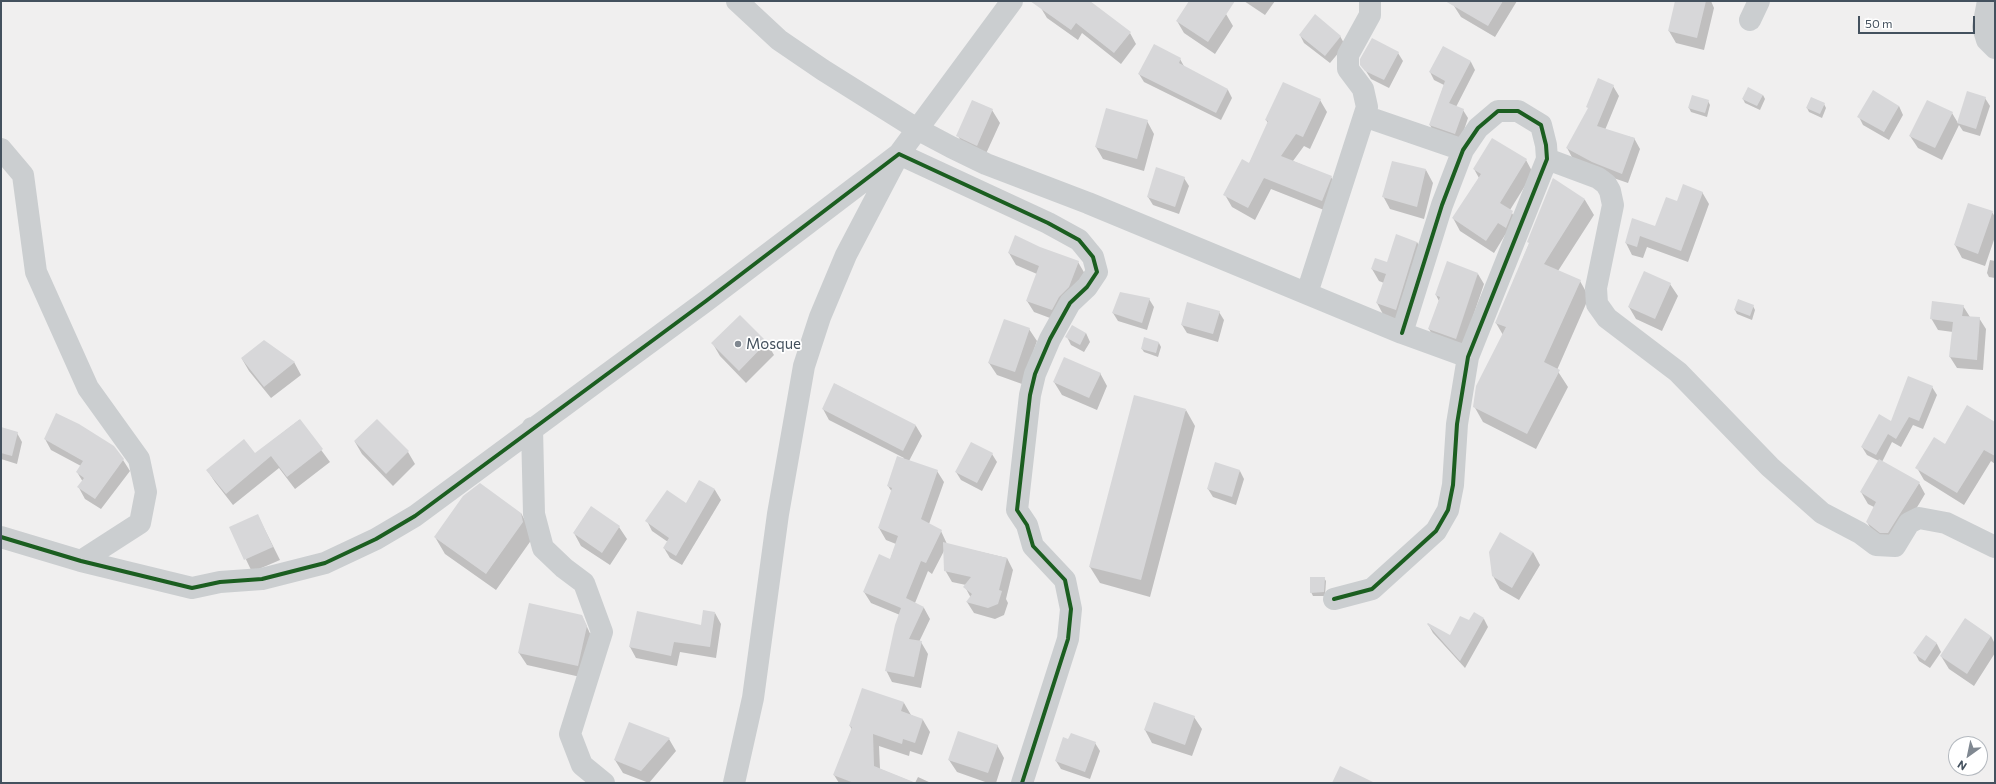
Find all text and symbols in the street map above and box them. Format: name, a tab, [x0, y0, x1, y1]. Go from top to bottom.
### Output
scale bar	[1860, 8, 1977, 34]
text: 50 m	[1865, 16, 1893, 30]
place label: Mosque	[746, 335, 801, 353]
marker: Mosque	[733, 339, 743, 349]
north arrow	[1948, 736, 1988, 776]
text: N	[1955, 758, 1969, 773]

